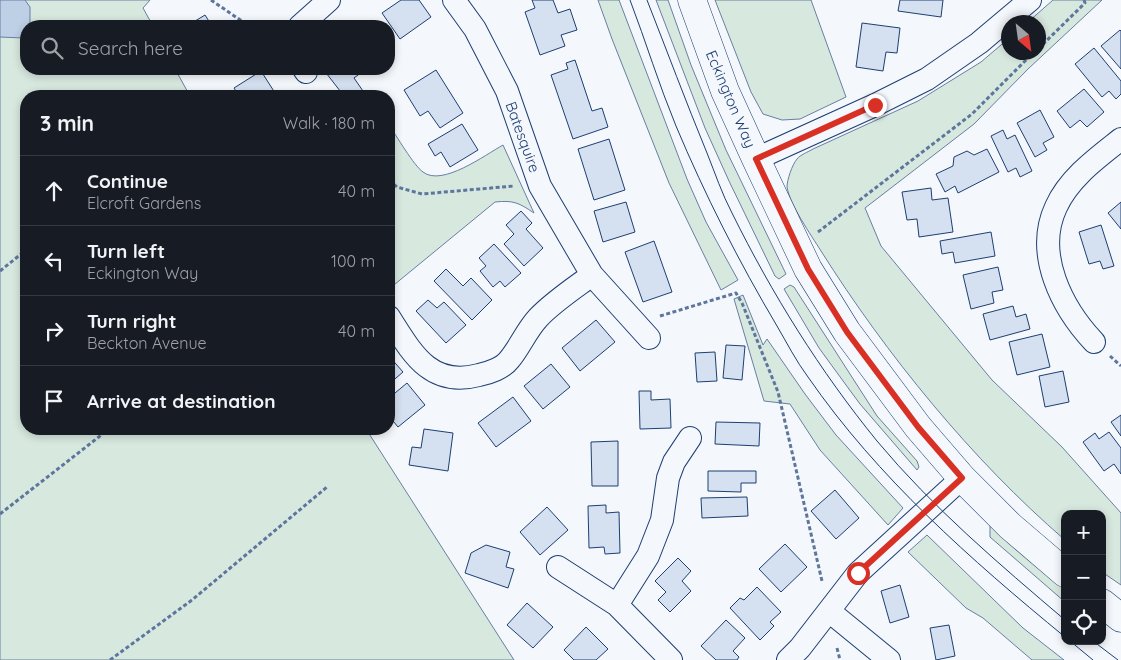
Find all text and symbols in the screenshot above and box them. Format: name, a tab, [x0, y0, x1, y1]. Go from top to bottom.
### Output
north arrow	[1001, 15, 1046, 60]
search box	[20, 20, 395, 75]
icon: search	[38, 34, 66, 62]
text: Search here	[78, 36, 183, 60]
street label: Eckington Way	[702, 47, 760, 151]
route end	[864, 94, 887, 117]
street label: Batesquire	[501, 99, 545, 175]
text: 3 min	[40, 110, 94, 136]
text: Walk · 180 m	[283, 113, 375, 133]
text: Continue	[87, 169, 168, 193]
icon: ahead	[40, 177, 68, 205]
text: 40 m	[338, 181, 375, 201]
text: Elcroft Gardens	[87, 193, 201, 213]
text: Turn left	[87, 239, 165, 263]
icon: left	[40, 247, 68, 275]
text: 100 m	[331, 251, 375, 271]
text: Eckington Way	[87, 263, 198, 283]
text: Turn right	[87, 309, 176, 333]
icon: right	[40, 317, 68, 345]
text: 40 m	[338, 321, 375, 341]
text: Beckton Avenue	[87, 333, 207, 353]
icon: arrive	[40, 387, 68, 415]
text: Arrive at destination	[87, 389, 276, 413]
map controls	[1061, 510, 1106, 645]
button: +	[1061, 510, 1106, 555]
button: −	[1061, 555, 1106, 600]
route start	[847, 562, 870, 585]
button: locate	[1061, 600, 1106, 645]

